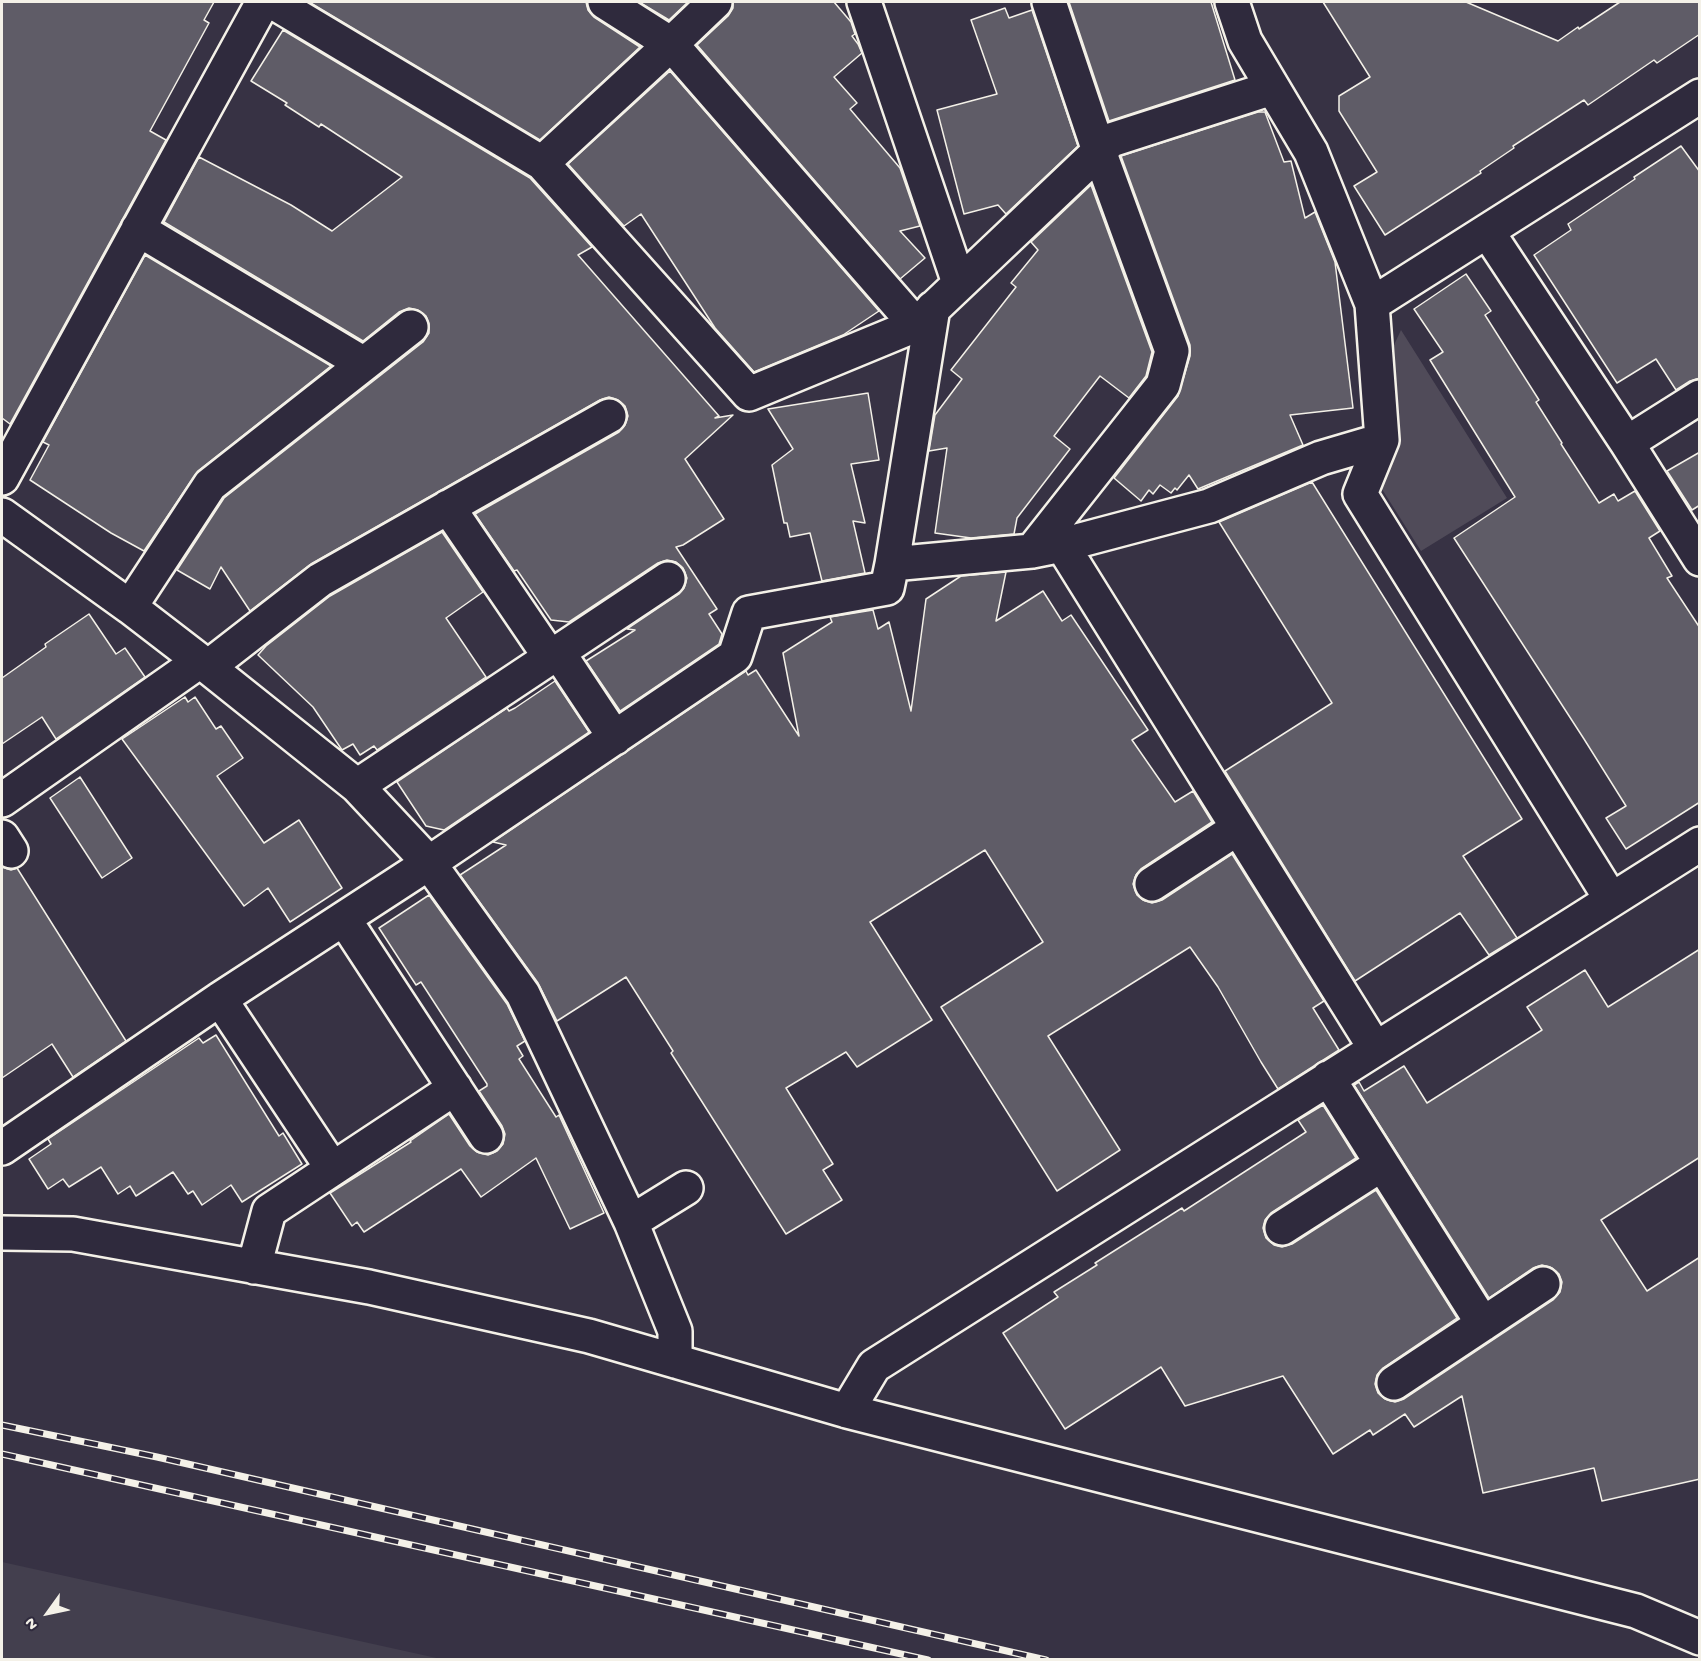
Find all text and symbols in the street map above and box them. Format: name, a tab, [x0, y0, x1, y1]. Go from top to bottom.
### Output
north arrow	[18, 1583, 78, 1643]
text: N	[22, 1614, 43, 1633]

